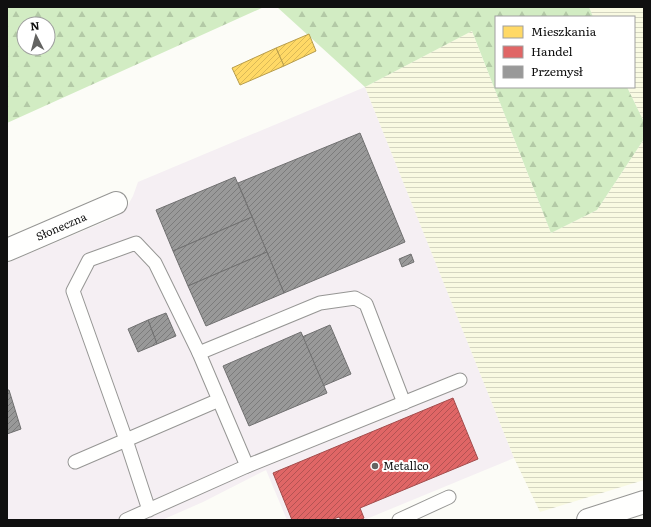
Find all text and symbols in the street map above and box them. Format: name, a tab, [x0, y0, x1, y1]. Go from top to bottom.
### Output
north arrow	[16, 16, 56, 56]
legend	[495, 16, 635, 88]
text: N	[29, 17, 40, 33]
text: Mieszkania	[531, 22, 597, 40]
text: Handel	[531, 42, 573, 60]
text: Przemysł	[531, 62, 583, 80]
street label: Słoneczna	[33, 208, 89, 244]
place label: Metallco	[383, 457, 429, 473]
marker: Metallco	[370, 461, 380, 471]

